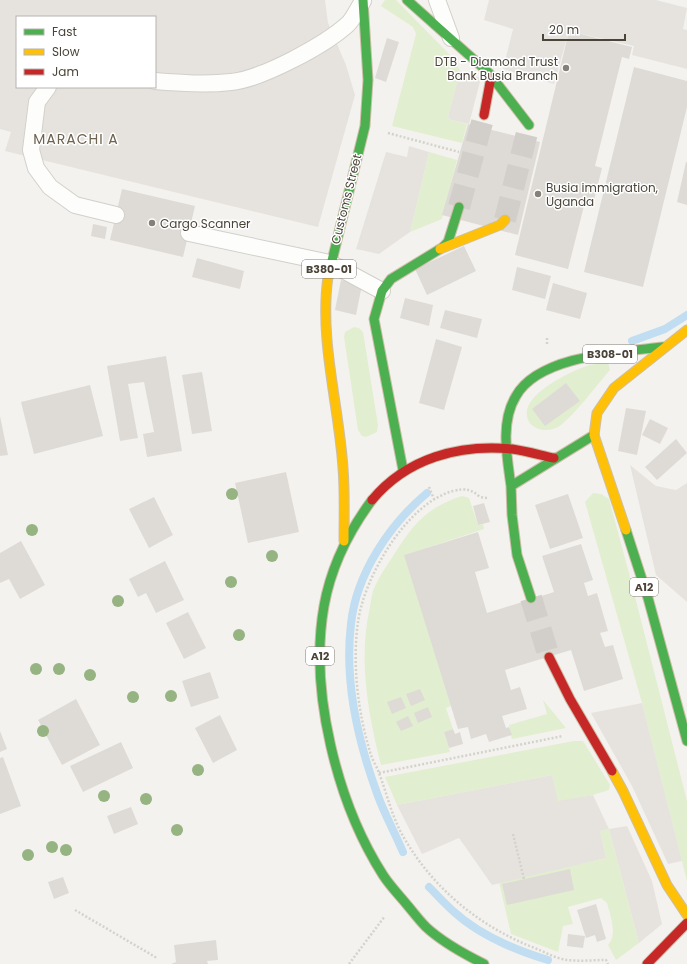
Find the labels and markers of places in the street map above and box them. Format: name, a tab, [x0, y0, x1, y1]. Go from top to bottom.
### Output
place label: DTB - Diamond Trust Bank Busia Branch	[435, 53, 558, 84]
marker: DTB - Diamond Trust Bank Busia Branch	[561, 63, 571, 73]
place label: Busia immigration, Uganda	[546, 179, 659, 210]
marker: Busia immigration, Uganda	[533, 189, 543, 199]
place label: Cargo Scanner	[160, 215, 251, 232]
marker: Cargo Scanner	[147, 218, 157, 228]

